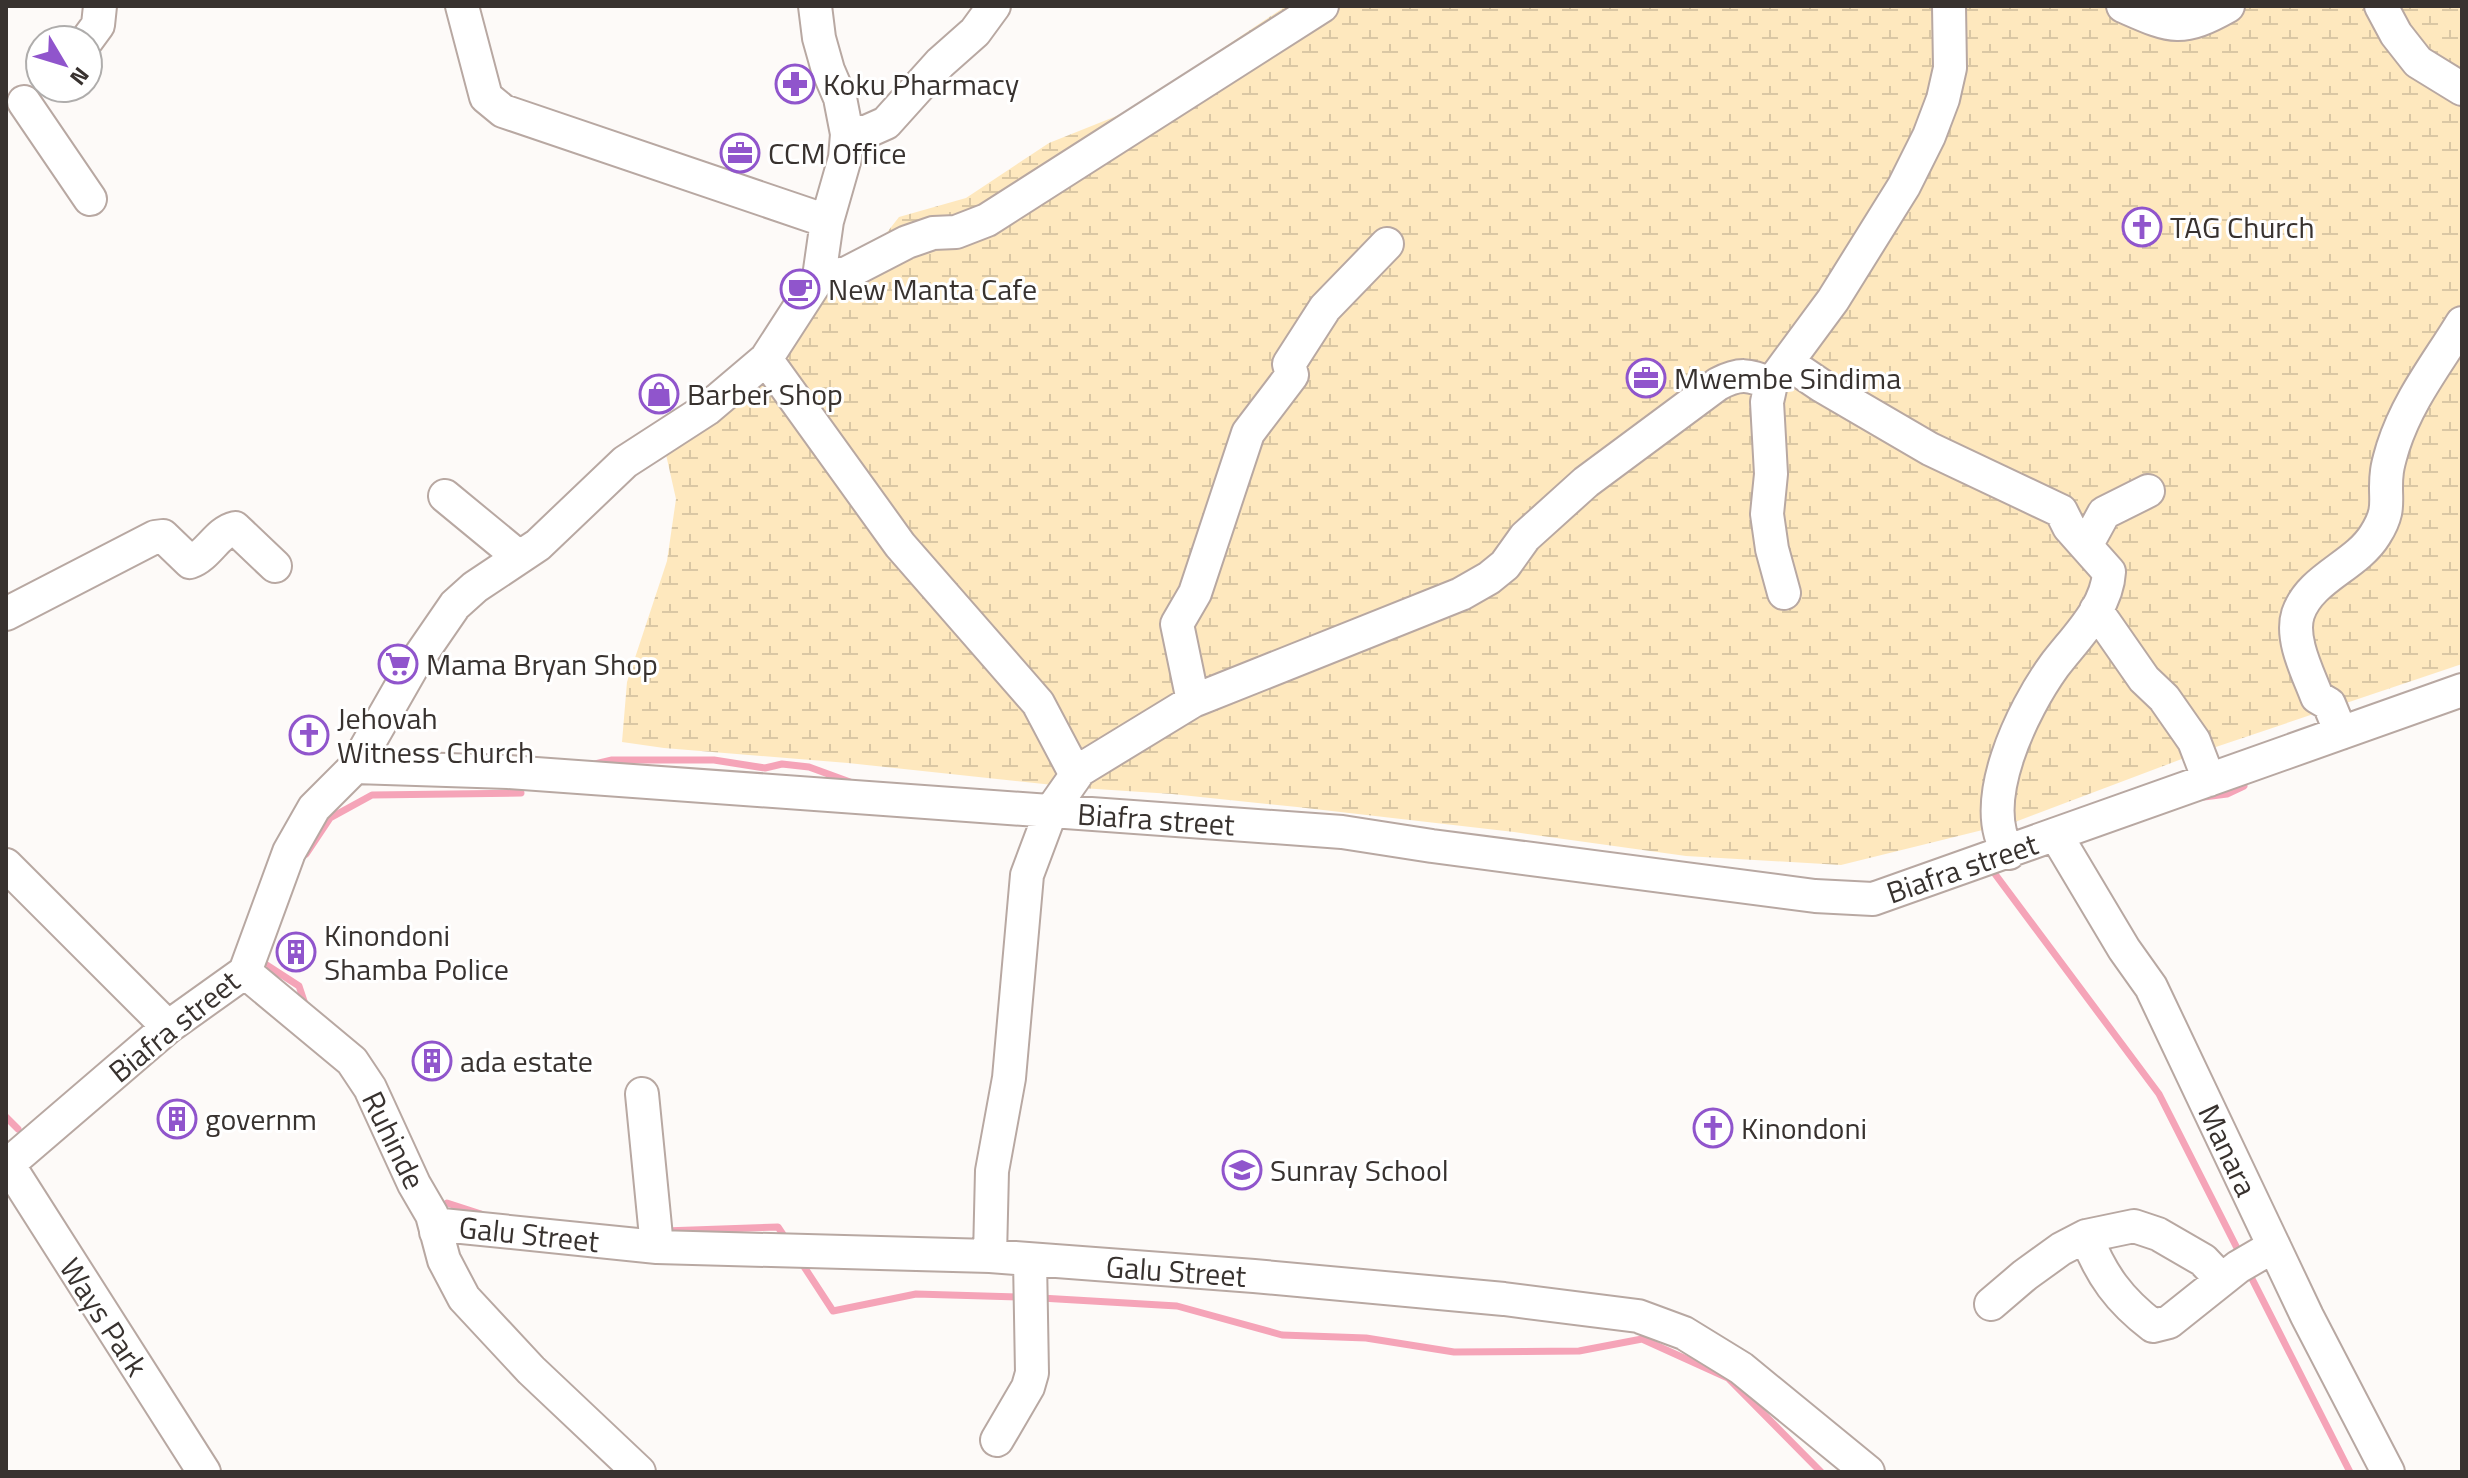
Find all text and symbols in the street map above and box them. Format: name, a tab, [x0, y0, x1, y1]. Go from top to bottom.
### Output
north arrow	[24, 24, 104, 104]
text: N	[62, 60, 98, 93]
place label: Koku Pharmacy	[823, 61, 1019, 107]
pharmacy icon: Koku Pharmacy	[774, 63, 816, 105]
place label: CCM Office	[768, 130, 906, 176]
office icon: CCM Office	[719, 132, 761, 174]
place label: TAG Church	[2170, 204, 2315, 250]
church icon: TAG Church	[2121, 206, 2163, 248]
place label: New Manta Cafe	[828, 266, 1037, 312]
cafe icon: New Manta Cafe	[779, 268, 821, 310]
place label: Mwembe Sindima	[1674, 355, 1901, 401]
office icon: Mwembe Sindima	[1625, 357, 1667, 399]
place label: Barber Shop	[687, 371, 843, 417]
shop icon: Barber Shop	[638, 373, 680, 415]
place label: Mama Bryan Shop	[426, 641, 658, 687]
supermarket icon: Mama Bryan Shop	[377, 643, 419, 685]
place label: Jehovah Witness Church	[337, 695, 534, 775]
church icon: Jehovah Witness Church	[288, 714, 330, 756]
street label: Biafra street	[1076, 791, 1237, 847]
street label: Biafra street	[1880, 820, 2044, 915]
place label: Kinondoni Shamba Police	[324, 912, 509, 992]
building icon: Kinondoni Shamba Police	[275, 931, 317, 973]
street label: Biafra street	[98, 958, 250, 1093]
place label: ada estate	[460, 1038, 593, 1084]
building icon: ada estate	[411, 1040, 453, 1082]
street label: Ruhinde	[351, 1083, 437, 1197]
place label: governm	[205, 1096, 317, 1142]
street label: Manara	[2187, 1096, 2269, 1204]
building icon: governm	[156, 1098, 198, 1140]
place label: Kinondoni	[1741, 1105, 1867, 1151]
church icon: Kinondoni	[1692, 1107, 1734, 1149]
place label: Sunray School	[1270, 1147, 1449, 1193]
school or university icon: Sunray School	[1221, 1149, 1263, 1191]
street label: Galu Street	[457, 1204, 602, 1264]
street label: Galu Street	[1104, 1243, 1248, 1299]
street label: Ways Park	[48, 1249, 160, 1385]

